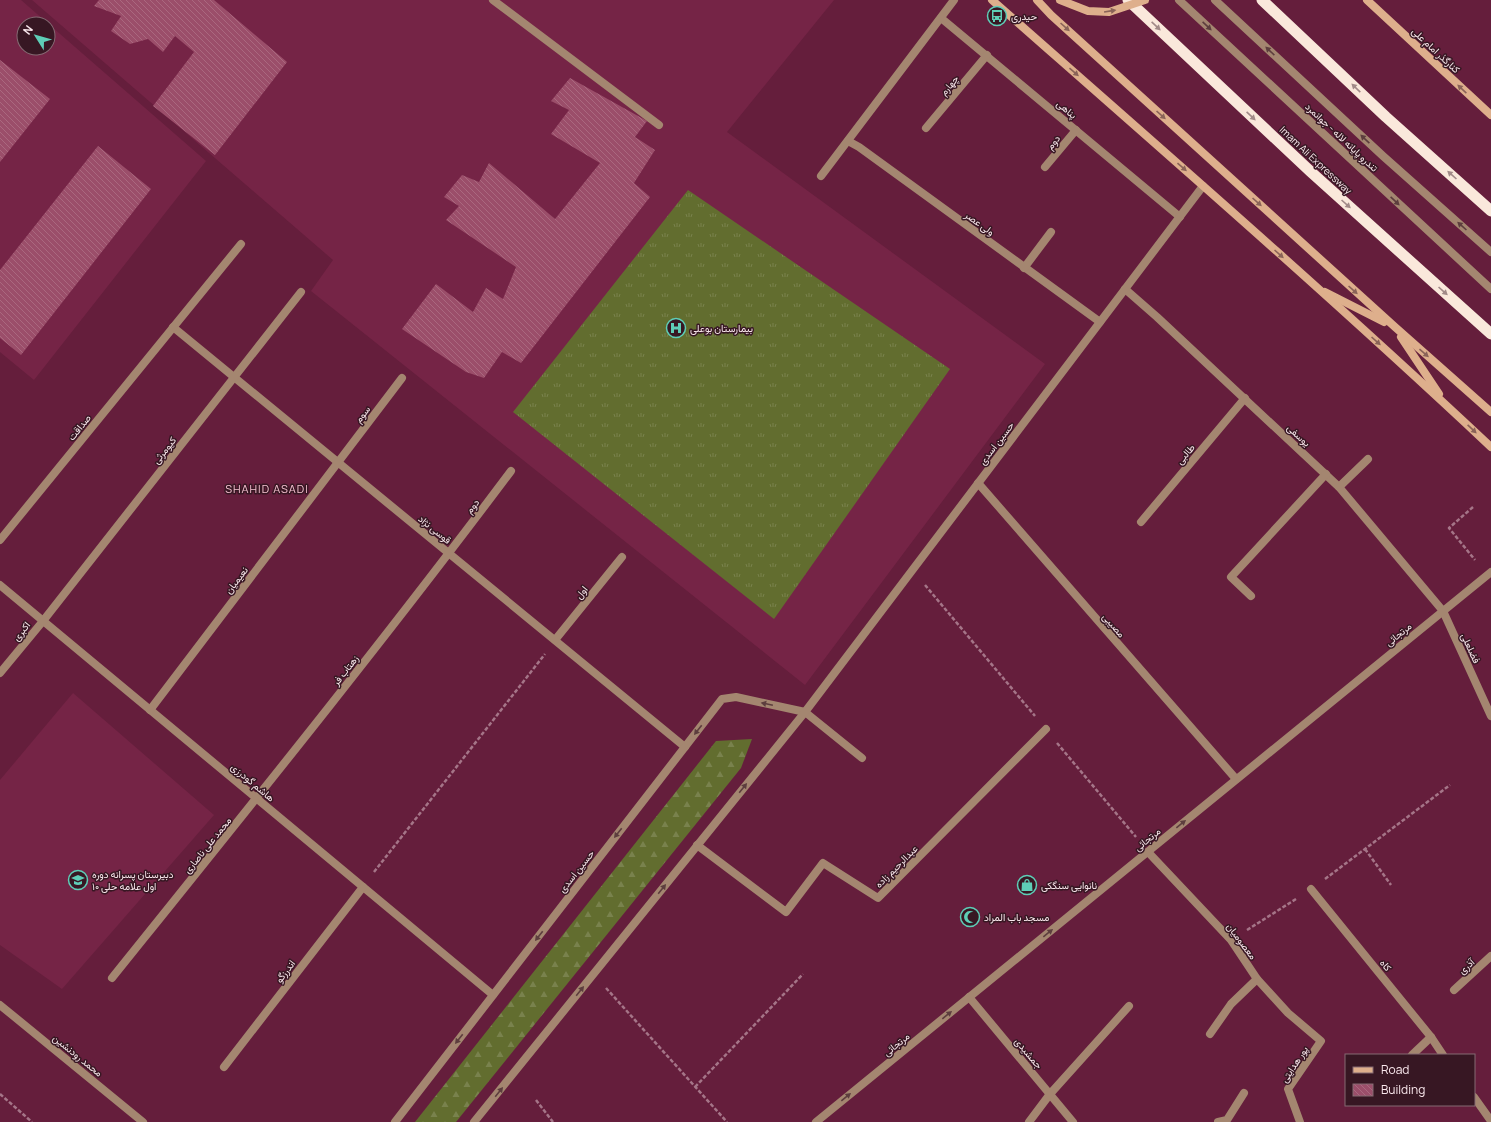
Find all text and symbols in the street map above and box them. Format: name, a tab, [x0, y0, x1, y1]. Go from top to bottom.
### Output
bus stop icon: حیدری	[986, 5, 1008, 27]
one-way arrow	[1104, 8, 1117, 14]
place label: حیدری	[1011, 9, 1037, 23]
north arrow	[16, 16, 56, 56]
text: N	[19, 22, 36, 37]
one-way arrow	[1151, 22, 1161, 31]
one-way arrow	[1202, 22, 1213, 31]
one-way arrow	[1059, 23, 1070, 32]
street label: کنارگذر امام علی	[1409, 24, 1464, 76]
one-way arrow	[1265, 46, 1275, 56]
one-way arrow	[1069, 67, 1078, 76]
street label: چهارم	[936, 72, 963, 99]
one-way arrow	[1351, 84, 1360, 93]
one-way arrow	[1457, 84, 1468, 93]
street label: پناهی	[1053, 96, 1080, 122]
street label: تندرو پایانه لاله - جوانمرد	[1302, 99, 1382, 175]
one-way arrow	[1156, 110, 1166, 119]
one-way arrow	[1246, 111, 1256, 120]
street label: Imam Ali Expressway	[1277, 123, 1356, 198]
street label: دوم	[1043, 132, 1063, 152]
one-way arrow	[1361, 135, 1370, 144]
one-way arrow	[1177, 162, 1186, 171]
one-way arrow	[1446, 171, 1457, 180]
one-way arrow	[1390, 196, 1400, 205]
one-way arrow	[1252, 197, 1262, 207]
one-way arrow	[1341, 199, 1351, 209]
street label: ولی عصر	[962, 207, 998, 239]
one-way arrow	[1457, 222, 1467, 231]
one-way arrow	[1273, 249, 1284, 258]
one-way arrow	[1348, 285, 1358, 294]
one-way arrow	[1438, 286, 1448, 296]
hospital icon: بیمارستان بوعلی	[665, 317, 687, 339]
place label: بیمارستان بوعلی	[690, 321, 753, 335]
one-way arrow	[1371, 336, 1381, 346]
one-way arrow	[1419, 349, 1429, 358]
street label: سوم	[351, 402, 373, 426]
street label: صداقت	[64, 411, 94, 443]
street label: حسین اسدی	[975, 418, 1017, 468]
street label: یوسفی	[1284, 421, 1314, 450]
one-way arrow	[1467, 424, 1477, 433]
street label: کیومرثی	[149, 433, 179, 467]
street label: طالبی	[1172, 440, 1198, 467]
district label: SHAHID ASADI	[225, 481, 309, 496]
street label: دوم	[462, 496, 482, 516]
street label: قوسی نژاد	[416, 511, 455, 547]
street label: نعیمیان	[221, 563, 251, 597]
street label: اول	[571, 582, 591, 602]
street label: مصیبی	[1099, 610, 1129, 640]
street label: اکبری	[9, 618, 33, 644]
street label: مرتجائی	[1382, 619, 1414, 649]
street label: فضلعلی	[1458, 631, 1484, 666]
street label: زهتاب فر	[328, 652, 361, 689]
one-way arrow	[761, 700, 773, 706]
one-way arrow	[693, 724, 702, 735]
street label: هاشم گودرزی	[228, 760, 278, 804]
one-way arrow	[739, 783, 748, 794]
street label: محمد علی ناصاری	[180, 814, 234, 876]
one-way arrow	[1176, 820, 1187, 829]
street label: مرتجائی	[1131, 824, 1163, 854]
one-way arrow	[614, 827, 622, 838]
street label: عبدالرحیم زاده	[871, 841, 921, 891]
street label: حسین اسدی	[555, 846, 597, 895]
place label: دبیرستان پسرانه دوره اول علامه حلی ۱۰	[92, 867, 174, 893]
school or university icon: دبیرستان پسرانه دوره اول علامه حلی ۱۰	[67, 869, 89, 891]
shop icon: نانوایی سنگکی	[1016, 874, 1038, 896]
place label: نانوایی سنگکی	[1041, 878, 1097, 892]
one-way arrow	[657, 884, 666, 895]
mosque icon: مسجد باب المراد	[959, 906, 981, 928]
place label: مسجد باب المراد	[984, 910, 1049, 924]
street label: معصومیان	[1224, 920, 1260, 962]
one-way arrow	[1043, 929, 1053, 938]
one-way arrow	[534, 930, 543, 941]
street label: آذری	[1455, 954, 1478, 977]
street label: کاه	[1377, 956, 1395, 974]
street label: اندرزگو	[272, 957, 298, 985]
one-way arrow	[576, 985, 585, 996]
one-way arrow	[942, 1011, 953, 1020]
street label: مرتجائی	[880, 1029, 912, 1059]
street label: محمد رودنشین	[50, 1031, 106, 1079]
one-way arrow	[455, 1033, 464, 1044]
street label: جمشیدی	[1012, 1034, 1046, 1072]
street label: پور هدایتی	[1277, 1043, 1312, 1086]
legend	[1345, 1054, 1475, 1106]
text: Road	[1381, 1061, 1409, 1078]
text: Building	[1381, 1081, 1425, 1098]
one-way arrow	[494, 1086, 503, 1097]
one-way arrow	[841, 1093, 852, 1102]

